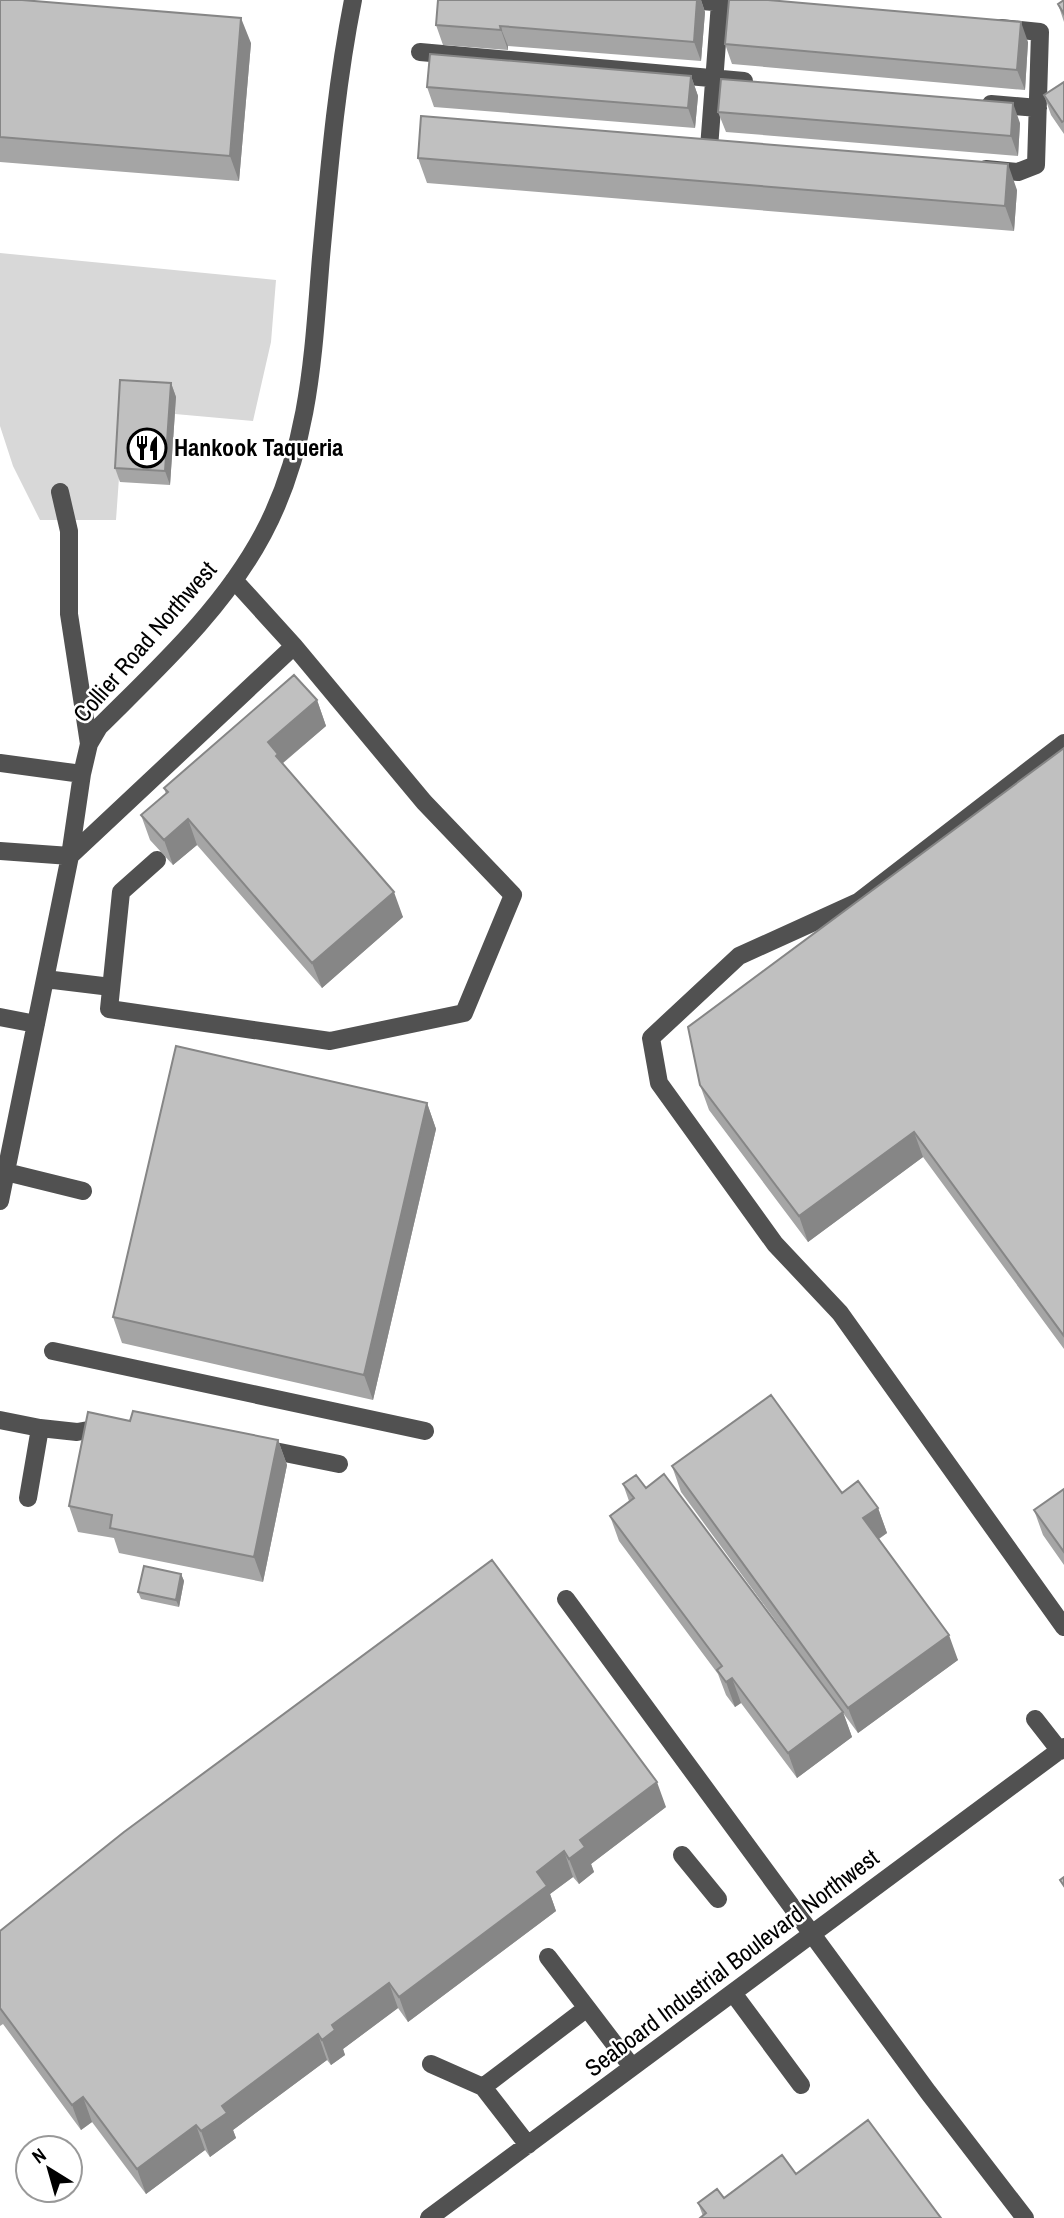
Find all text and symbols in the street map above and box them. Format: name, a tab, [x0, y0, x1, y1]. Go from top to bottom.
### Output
restaurant icon: Hankook Taqueria	[126, 427, 168, 469]
place label: Hankook Taqueria	[174, 431, 343, 463]
street label: Collier Road Northwest	[65, 554, 223, 729]
street label: Seaboard Industrial Boulevard Northwest	[578, 1841, 885, 2083]
north arrow	[14, 2134, 84, 2204]
text: N	[26, 2142, 51, 2169]

